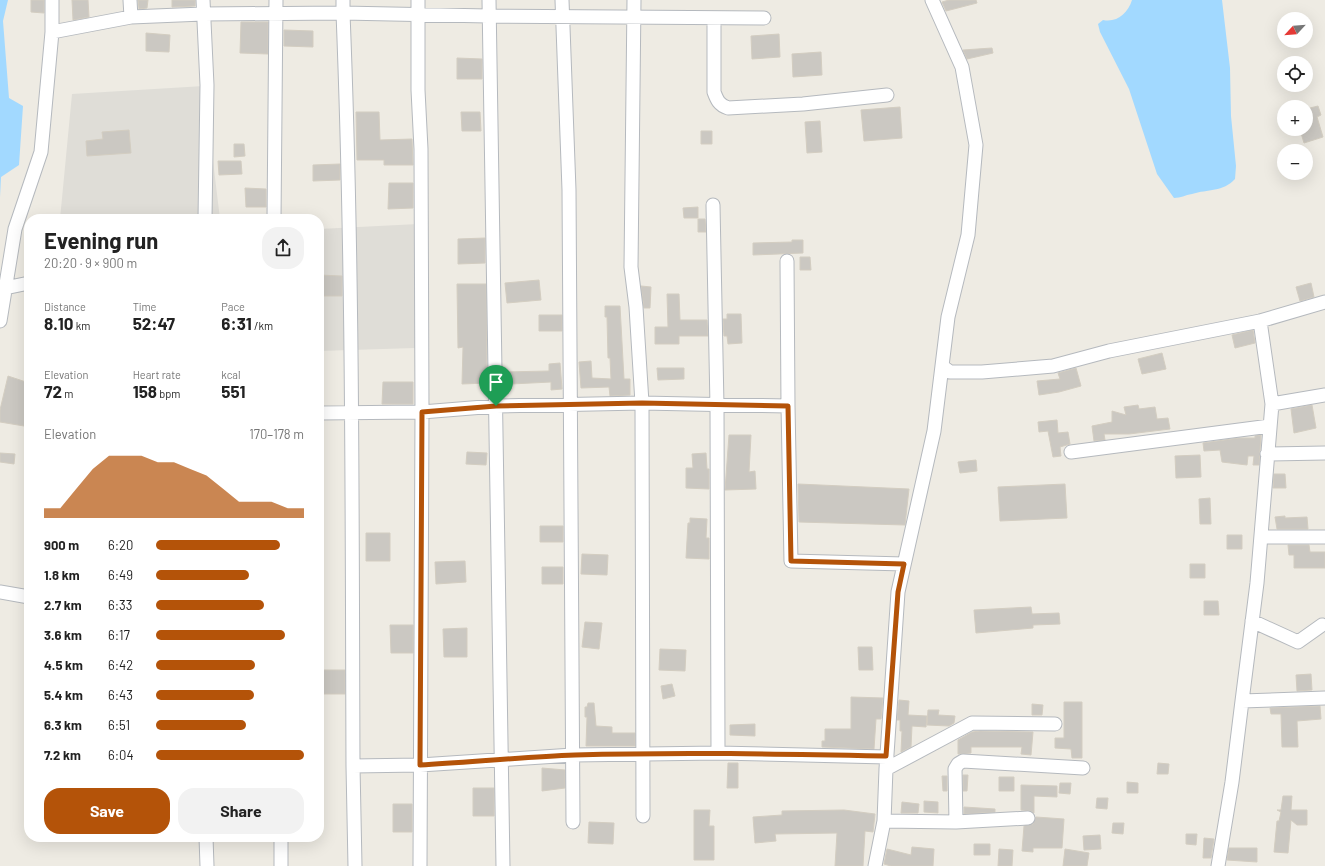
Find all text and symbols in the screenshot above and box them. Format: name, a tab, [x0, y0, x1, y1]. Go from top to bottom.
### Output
north arrow	[1277, 12, 1313, 48]
map controls	[1277, 12, 1313, 180]
button: locate	[1277, 56, 1313, 92]
button: +	[1277, 100, 1313, 136]
button: −	[1277, 144, 1313, 180]
text: Evening run	[44, 227, 158, 253]
button: share	[262, 227, 304, 269]
text: 20:20 · 9 × 900 m	[44, 255, 137, 271]
text: Distance	[44, 300, 86, 313]
text: Time	[133, 300, 156, 313]
text: Pace	[221, 300, 245, 313]
text: 8.10	[44, 313, 74, 333]
text: 52:47	[133, 313, 175, 333]
text: 6:31	[221, 313, 252, 333]
text: km	[74, 319, 90, 332]
text: /km	[252, 319, 273, 332]
pin	[479, 365, 513, 406]
text: Elevation	[44, 368, 88, 381]
text: Heart rate	[133, 368, 181, 381]
text: kcal	[221, 368, 241, 381]
icon: arrive	[485, 371, 507, 393]
text: 72	[44, 381, 62, 401]
text: 158	[133, 381, 157, 401]
text: 551	[221, 381, 246, 401]
text: m	[62, 387, 73, 400]
text: bpm	[157, 387, 180, 400]
text: Elevation	[44, 426, 96, 442]
text: 170–178 m	[249, 426, 304, 442]
text: 900 m	[44, 537, 79, 553]
text: 6:20	[108, 537, 133, 553]
text: 1.8 km	[44, 567, 80, 583]
text: 6:49	[108, 567, 133, 583]
text: 2.7 km	[44, 597, 82, 613]
text: 6:33	[108, 597, 133, 613]
text: 3.6 km	[44, 627, 82, 643]
text: 6:17	[108, 627, 130, 643]
text: 4.5 km	[44, 657, 83, 673]
text: 6:42	[108, 657, 133, 673]
text: 5.4 km	[44, 687, 83, 703]
text: 6:43	[108, 687, 133, 703]
text: 6.3 km	[44, 717, 82, 733]
text: 6:51	[108, 717, 130, 733]
text: 7.2 km	[44, 747, 81, 763]
text: 6:04	[108, 747, 134, 763]
button: Save	[44, 788, 170, 834]
button: Share	[178, 788, 304, 834]

